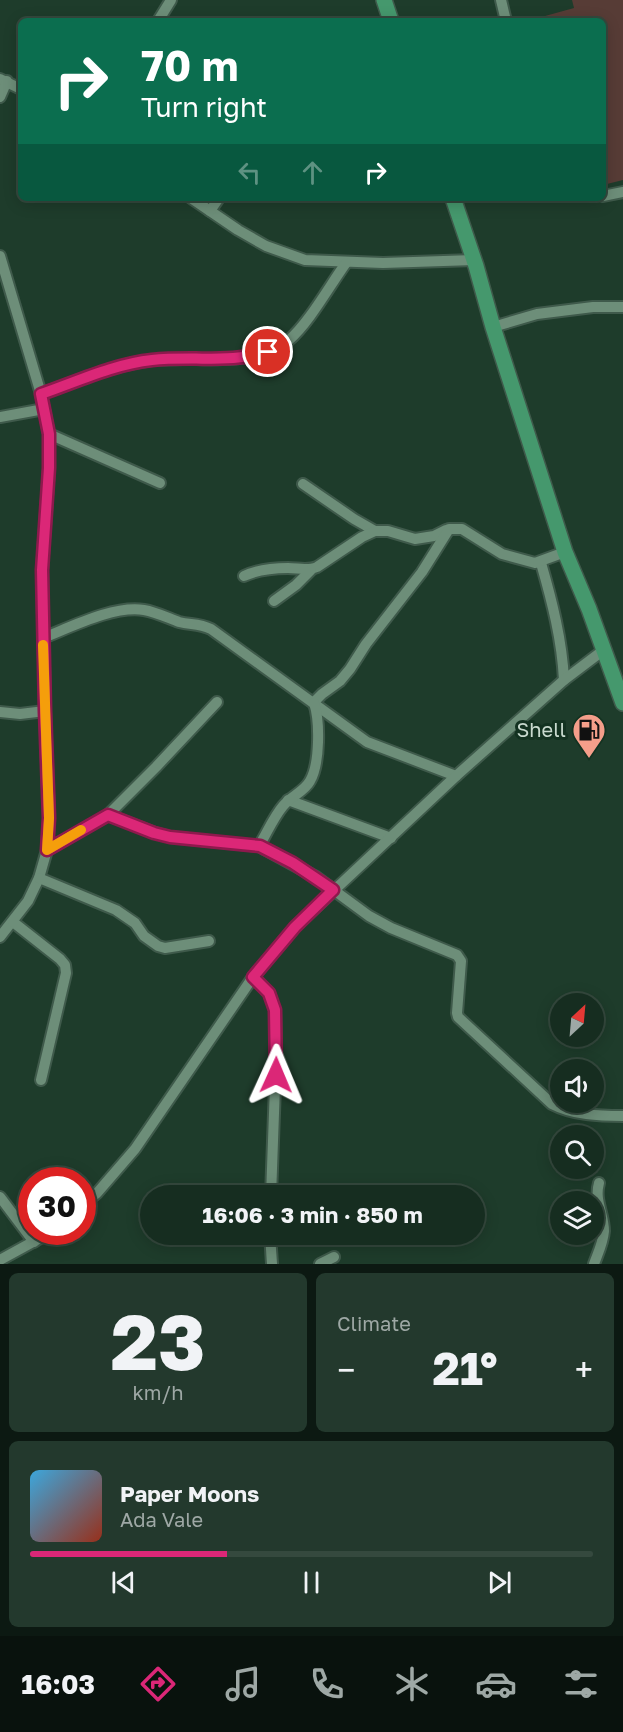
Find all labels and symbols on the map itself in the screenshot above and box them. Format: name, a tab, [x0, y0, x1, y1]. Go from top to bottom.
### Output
pin	[242, 326, 293, 377]
fuel station icon: Shell	[571, 712, 607, 759]
place label: Shell	[517, 717, 566, 741]
north arrow	[550, 993, 604, 1047]
position arrow	[244, 1043, 308, 1107]
speed limit sign: 30	[18, 1167, 96, 1245]

